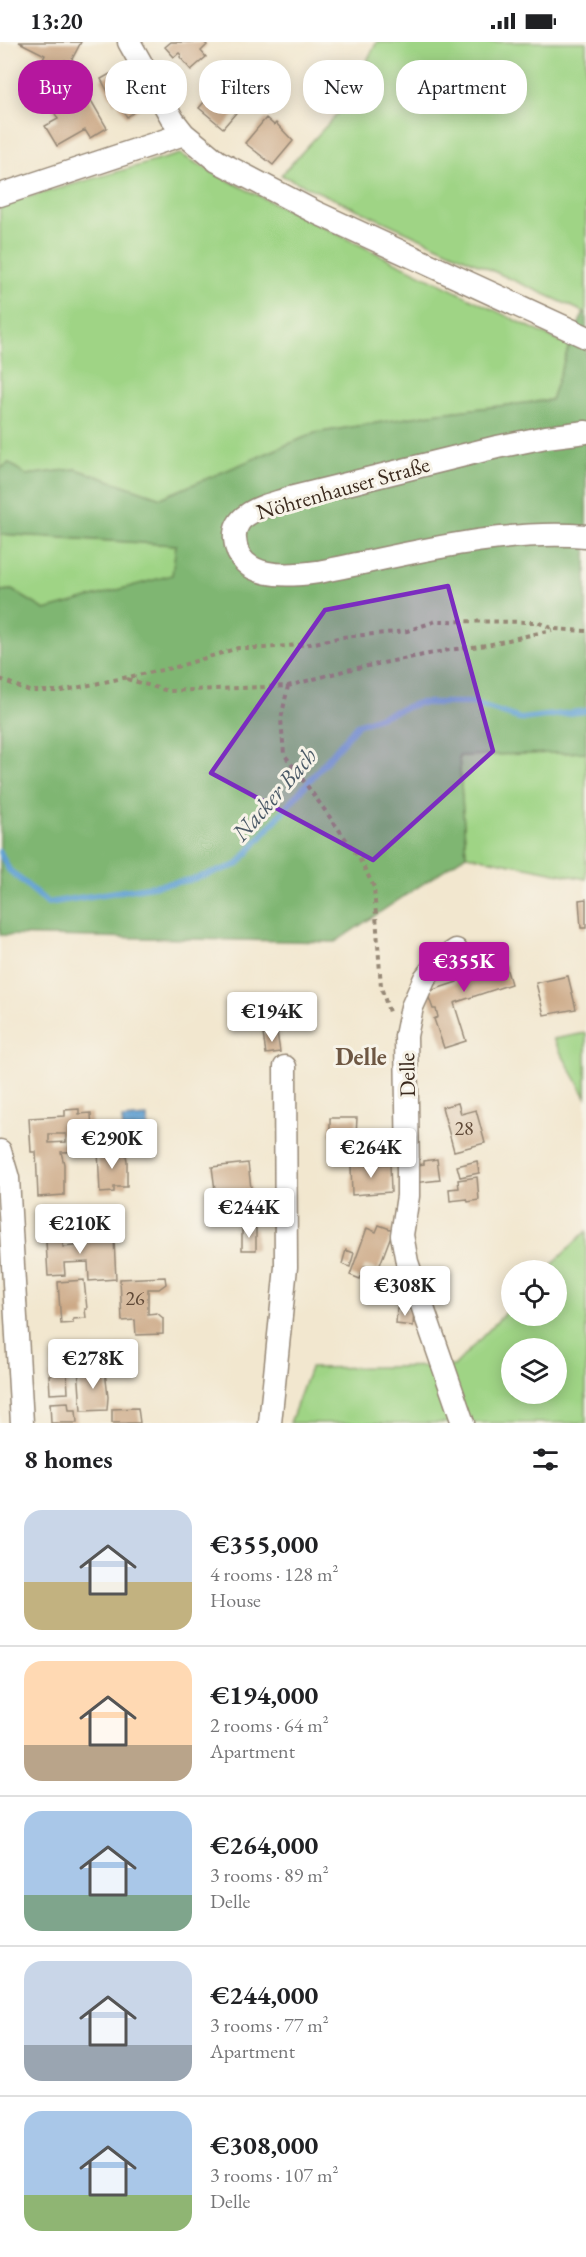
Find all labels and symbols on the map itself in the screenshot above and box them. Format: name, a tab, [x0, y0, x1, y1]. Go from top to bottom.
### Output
street label: Nöhrenhauser Straße	[253, 449, 433, 527]
water label: Nacker Bach	[224, 740, 323, 848]
pin: €355K	[422, 942, 506, 993]
pin: €194K	[230, 992, 314, 1043]
district label: Delle	[335, 1041, 387, 1072]
street label: Delle	[392, 1052, 422, 1097]
house number: 28	[454, 1115, 474, 1141]
pin: €290K	[70, 1119, 154, 1170]
pin: €264K	[329, 1128, 413, 1179]
pin: €244K	[207, 1188, 291, 1239]
pin: €210K	[38, 1204, 122, 1255]
pin: €308K	[363, 1266, 447, 1317]
house number: 26	[125, 1285, 145, 1311]
pin: €278K	[51, 1339, 135, 1390]

